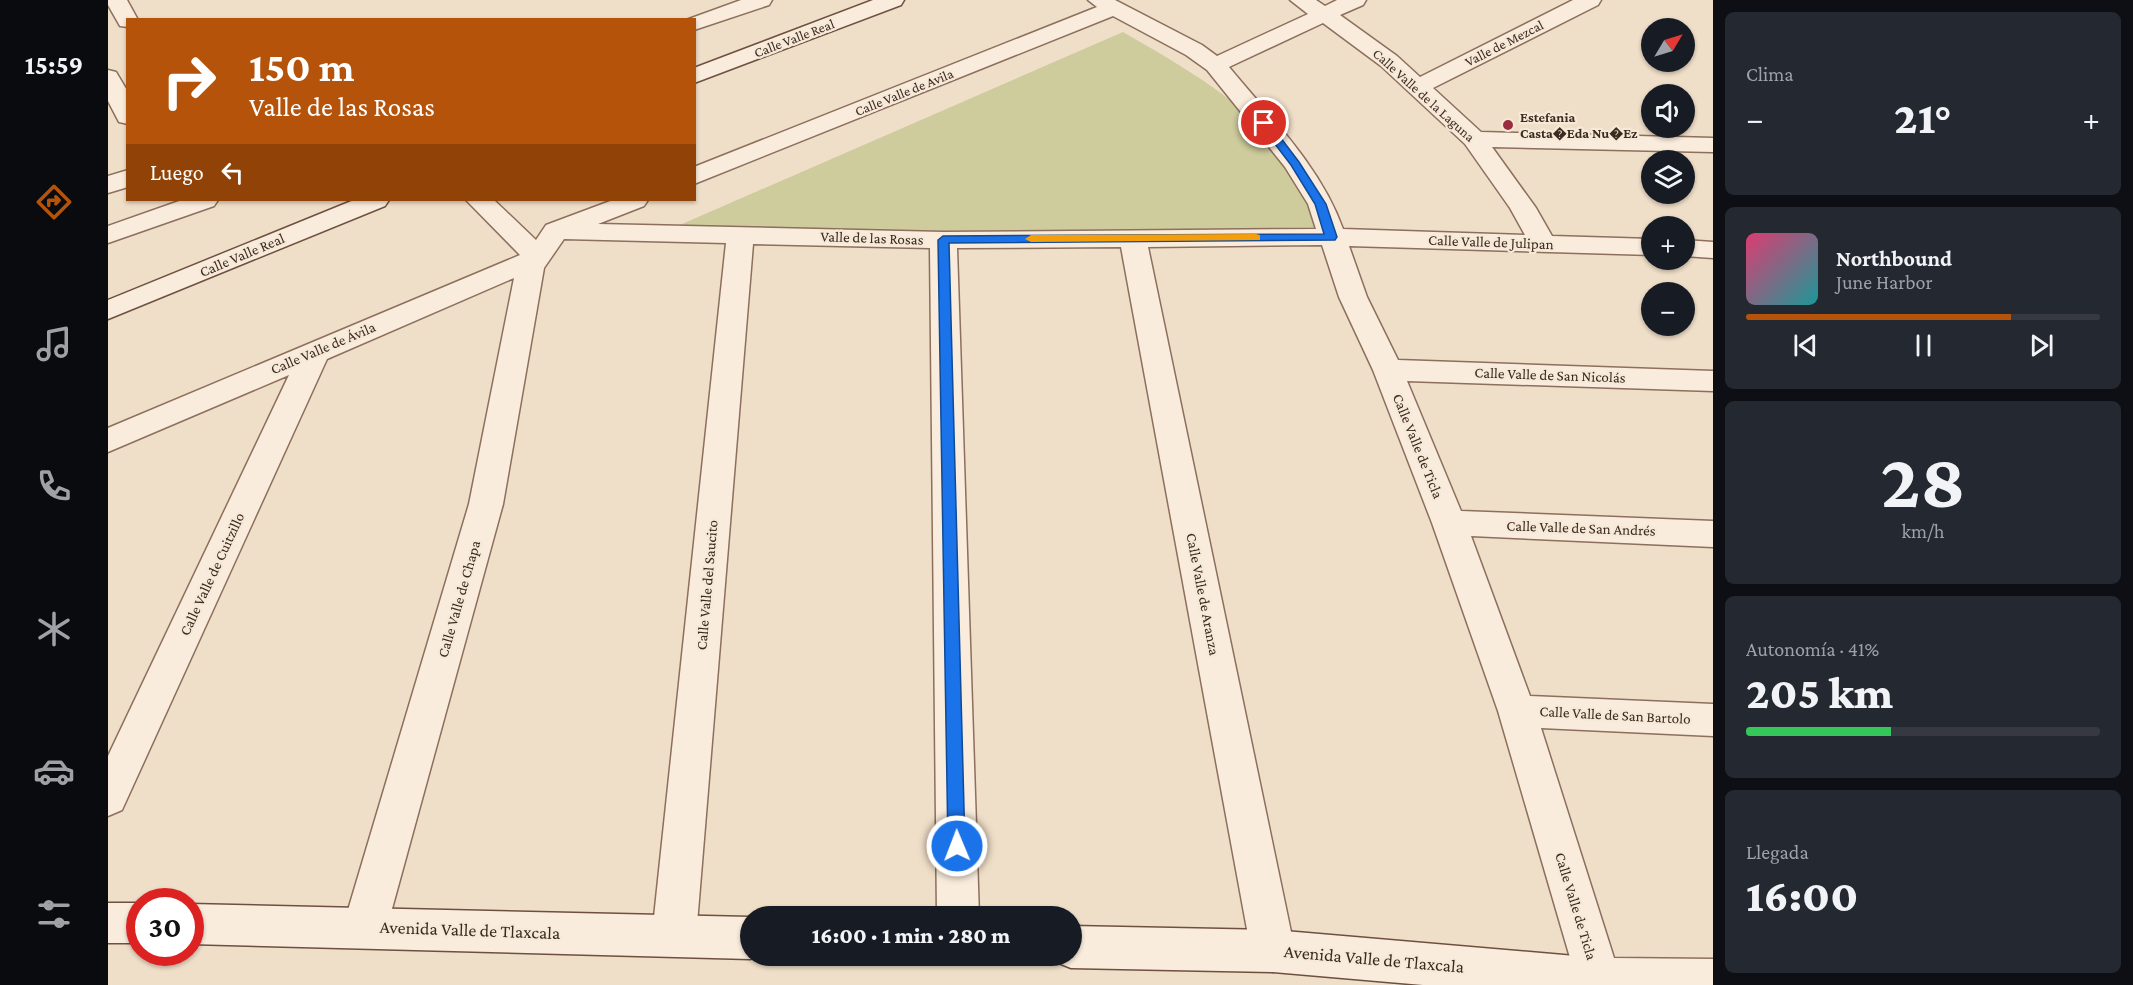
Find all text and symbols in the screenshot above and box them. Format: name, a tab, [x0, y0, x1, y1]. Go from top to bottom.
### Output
street label: Calle Valle Real	[752, 15, 837, 61]
street label: Valle de Mezcal	[1462, 16, 1546, 70]
north arrow	[1641, 18, 1695, 72]
map controls	[1641, 18, 1695, 336]
icon: right	[150, 42, 228, 120]
text: 150 m	[249, 43, 354, 90]
street label: Calle Valle de la Laguna	[1370, 45, 1479, 145]
text: 15:59	[25, 50, 83, 80]
text: Clima	[1746, 63, 1794, 85]
street label: Calle Valle de Avila	[852, 65, 956, 119]
button: sound	[1641, 84, 1695, 138]
text: Valle de las Rosas	[249, 92, 435, 122]
text: 21°	[1894, 93, 1952, 143]
pin	[1238, 97, 1289, 148]
text: −	[1746, 100, 1763, 137]
text: +	[2083, 100, 2100, 137]
icon: arrive	[1247, 106, 1280, 139]
place label: Estefania Casta�Eda Nu�Ez	[1520, 109, 1638, 141]
marker: Estefania Casta�Eda Nu�Ez	[1501, 118, 1515, 132]
button: layers	[1641, 150, 1695, 204]
icon: left	[216, 156, 249, 189]
text: Luego	[150, 160, 204, 185]
icon: directions	[33, 181, 75, 223]
button: +	[1641, 216, 1695, 270]
street label: Valle de las Rosas	[820, 228, 924, 248]
street label: Calle Valle Real	[197, 230, 287, 280]
street label: Calle Valle de Julipan	[1428, 232, 1554, 253]
text: Northbound	[1836, 246, 1952, 271]
text: June Harbor	[1836, 271, 1933, 293]
button: −	[1641, 282, 1695, 336]
street label: Calle Valle de Ávila	[268, 319, 378, 377]
icon: music	[33, 323, 75, 365]
icon: previous	[1789, 329, 1822, 362]
icon: pause	[1907, 329, 1940, 362]
icon: next	[2025, 329, 2058, 362]
street label: Calle Valle de San Nicolás	[1474, 364, 1626, 386]
street label: Calle Valle de Ticla	[1390, 391, 1446, 501]
text: 28	[1880, 437, 1966, 524]
icon: phone	[33, 465, 75, 507]
street label: Calle Valle de Cuitzillo	[177, 510, 247, 638]
street label: Calle Valle de San Andrés	[1506, 517, 1656, 539]
street label: Calle Valle del Saucito	[693, 519, 721, 651]
text: km/h	[1901, 520, 1945, 542]
street label: Calle Valle de Aranza	[1183, 531, 1223, 657]
street label: Calle Valle de Chapa	[435, 539, 484, 660]
icon: climate	[33, 608, 75, 650]
text: Autonomía · 41%	[1746, 638, 1879, 660]
text: 205 km	[1746, 668, 1893, 718]
street label: Calle Valle de San Bartolo	[1539, 703, 1691, 727]
icon: car	[33, 750, 75, 792]
position arrow	[925, 814, 989, 878]
text: Llegada	[1746, 841, 1809, 863]
street label: Calle Valle de Ticla	[1552, 850, 1600, 962]
text: 16:00	[1746, 871, 1858, 921]
speed limit sign: 30	[126, 888, 204, 966]
icon: filters	[33, 893, 75, 935]
street label: Avenida Valle de Tlaxcala	[379, 917, 561, 943]
text: 16:00 · 1 min · 280 m	[812, 923, 1010, 948]
street label: Avenida Valle de Tlaxcala	[1283, 941, 1465, 977]

